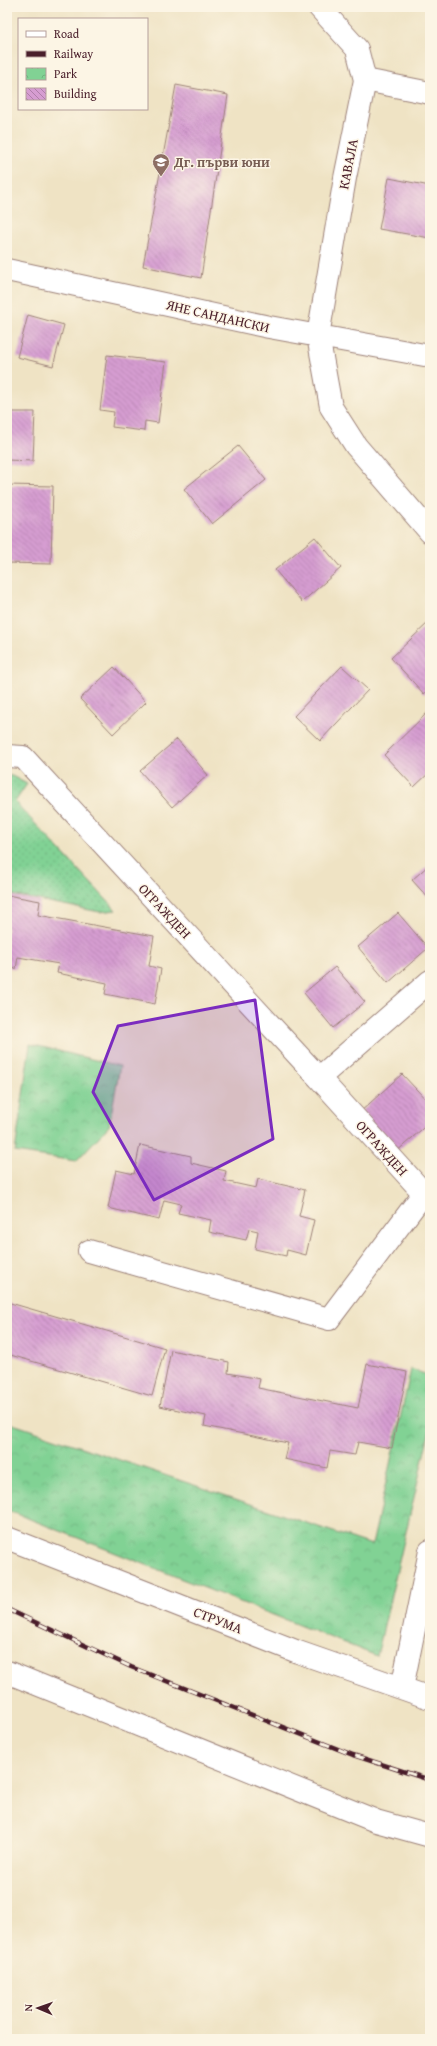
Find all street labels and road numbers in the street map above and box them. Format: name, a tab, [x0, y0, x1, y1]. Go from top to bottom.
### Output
street label: КАВАЛА	[333, 137, 363, 191]
street label: ЯНЕ САНДАНСКИ	[163, 294, 272, 338]
street label: ОГРАЖДЕН	[134, 879, 196, 943]
street label: ОГРАЖДЕН	[351, 1116, 413, 1180]
street label: СТРУМА	[191, 1602, 246, 1639]

